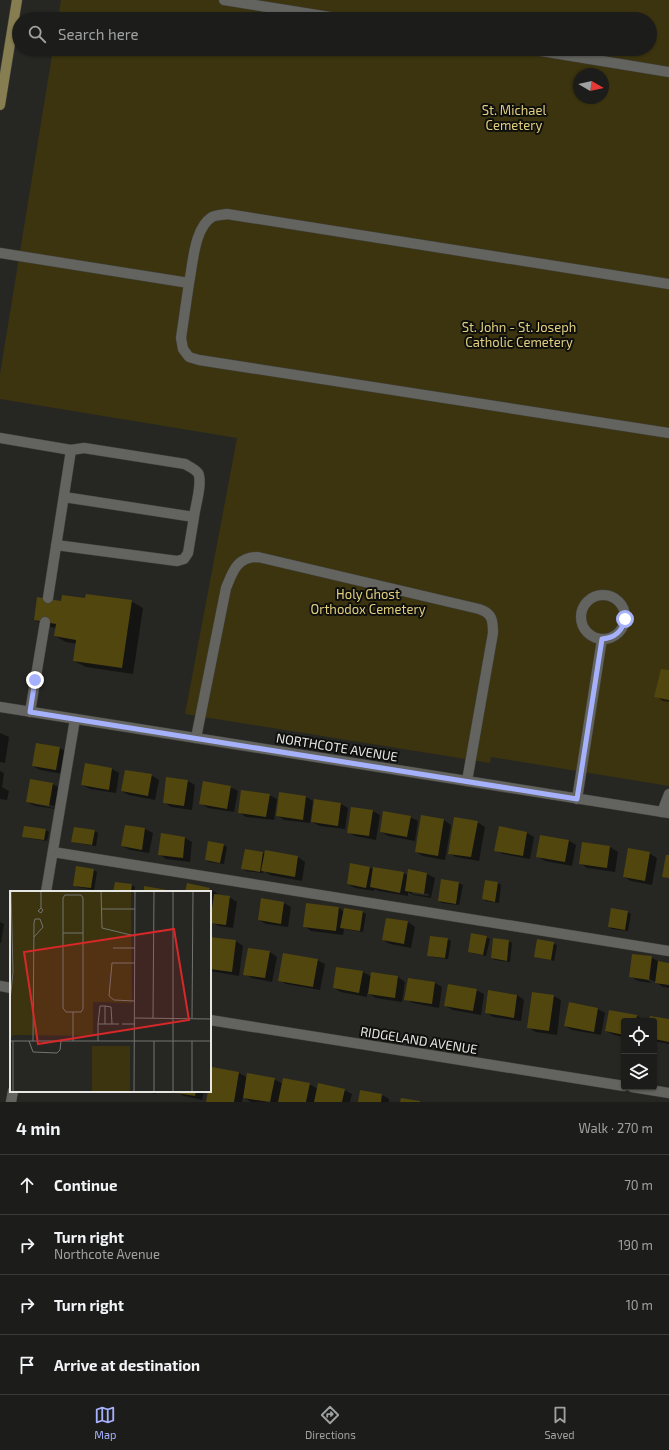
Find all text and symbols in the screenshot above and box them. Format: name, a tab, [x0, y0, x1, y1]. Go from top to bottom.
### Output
search box	[12, 12, 657, 56]
icon: search	[26, 23, 48, 45]
text: Search here	[58, 25, 139, 43]
north arrow	[573, 68, 609, 104]
park label: St. Michael Cemetery	[482, 102, 546, 133]
park label: St. John - St. Joseph Catholic Cemetery	[462, 319, 576, 350]
park label: Holy Ghost Orthodox Cemetery	[310, 586, 426, 617]
route start	[616, 610, 634, 628]
route end	[26, 671, 44, 689]
street label: NORTHCOTE AVENUE	[275, 729, 399, 765]
inset map	[10, 891, 211, 1092]
map controls	[621, 1018, 657, 1090]
button: locate	[621, 1018, 657, 1054]
street label: RIDGELAND AVENUE	[359, 1023, 479, 1057]
button: layers	[621, 1054, 657, 1090]
text: 4 min	[16, 1118, 60, 1138]
text: Walk · 270 m	[578, 1120, 653, 1136]
icon: ahead	[16, 1174, 38, 1196]
text: Continue	[54, 1176, 117, 1194]
text: 70 m	[624, 1177, 653, 1193]
text: Turn right	[54, 1228, 124, 1246]
icon: right	[16, 1234, 38, 1256]
text: 190 m	[618, 1237, 653, 1253]
text: Northcote Avenue	[54, 1246, 160, 1262]
icon: right	[16, 1294, 38, 1316]
text: Turn right	[54, 1296, 124, 1314]
text: 10 m	[626, 1297, 653, 1313]
icon: arrive	[16, 1354, 38, 1376]
text: Arrive at destination	[54, 1356, 200, 1374]
tab: Map	[94, 1404, 116, 1441]
tab: Directions	[305, 1404, 356, 1441]
tab: Saved	[544, 1404, 575, 1441]

